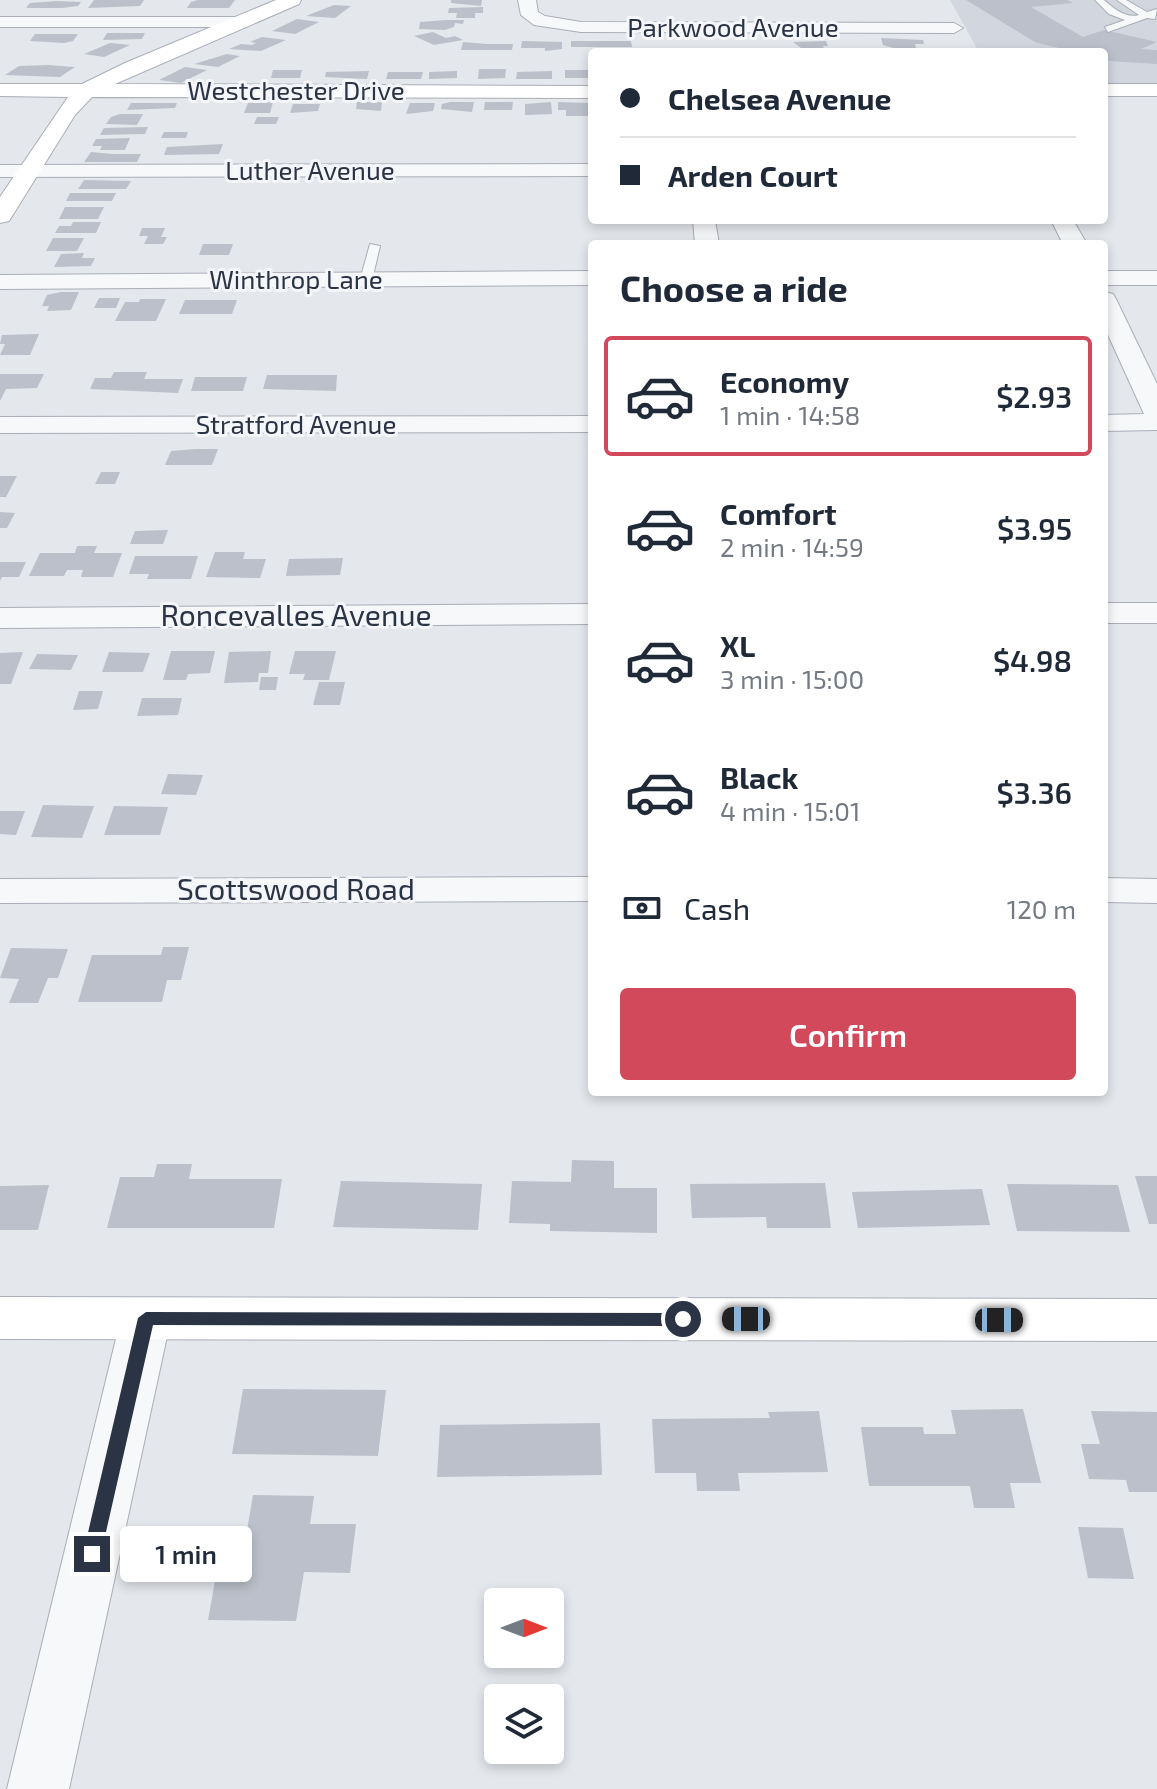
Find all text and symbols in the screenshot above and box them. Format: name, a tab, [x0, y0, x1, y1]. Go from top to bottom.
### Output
street label: Parkwood Avenue	[627, 11, 839, 42]
street label: Westchester Drive	[187, 74, 405, 105]
text: Chelsea Avenue	[668, 80, 892, 116]
street label: Luther Avenue	[225, 154, 395, 185]
text: Arden Court	[668, 157, 838, 193]
street label: Winthrop Lane	[209, 263, 383, 294]
text: Choose a ride	[620, 266, 848, 309]
icon: car	[624, 360, 696, 432]
text: Economy	[720, 363, 849, 399]
text: $2.93	[996, 378, 1072, 414]
text: 1 min · 14:58	[720, 399, 860, 430]
street label: Stratford Avenue	[196, 408, 396, 439]
icon: car	[624, 492, 696, 564]
text: Comfort	[720, 495, 837, 531]
text: $3.95	[997, 510, 1072, 546]
text: 2 min · 14:59	[720, 531, 864, 562]
street label: Roncevalles Avenue	[160, 596, 432, 632]
icon: car	[624, 624, 696, 696]
text: XL	[720, 627, 755, 663]
text: $4.98	[993, 642, 1072, 678]
text: 3 min · 15:00	[720, 663, 864, 694]
icon: car	[624, 756, 696, 828]
text: Black	[720, 759, 798, 795]
text: $3.36	[996, 774, 1072, 810]
text: 4 min · 15:01	[720, 795, 860, 826]
street label: Scottswood Road	[177, 870, 415, 906]
icon: cash	[620, 886, 664, 930]
text: Cash	[684, 890, 750, 926]
text: 120 m	[1007, 893, 1076, 924]
button: Confirm	[620, 988, 1076, 1080]
route start	[665, 1301, 701, 1337]
car	[722, 1307, 770, 1331]
car	[975, 1308, 1023, 1332]
callout: 1 min	[120, 1526, 252, 1582]
route end	[74, 1536, 110, 1572]
text: 1 min	[155, 1538, 217, 1569]
north arrow	[484, 1588, 564, 1668]
map controls	[484, 1588, 564, 1764]
button: layers	[484, 1684, 564, 1764]

